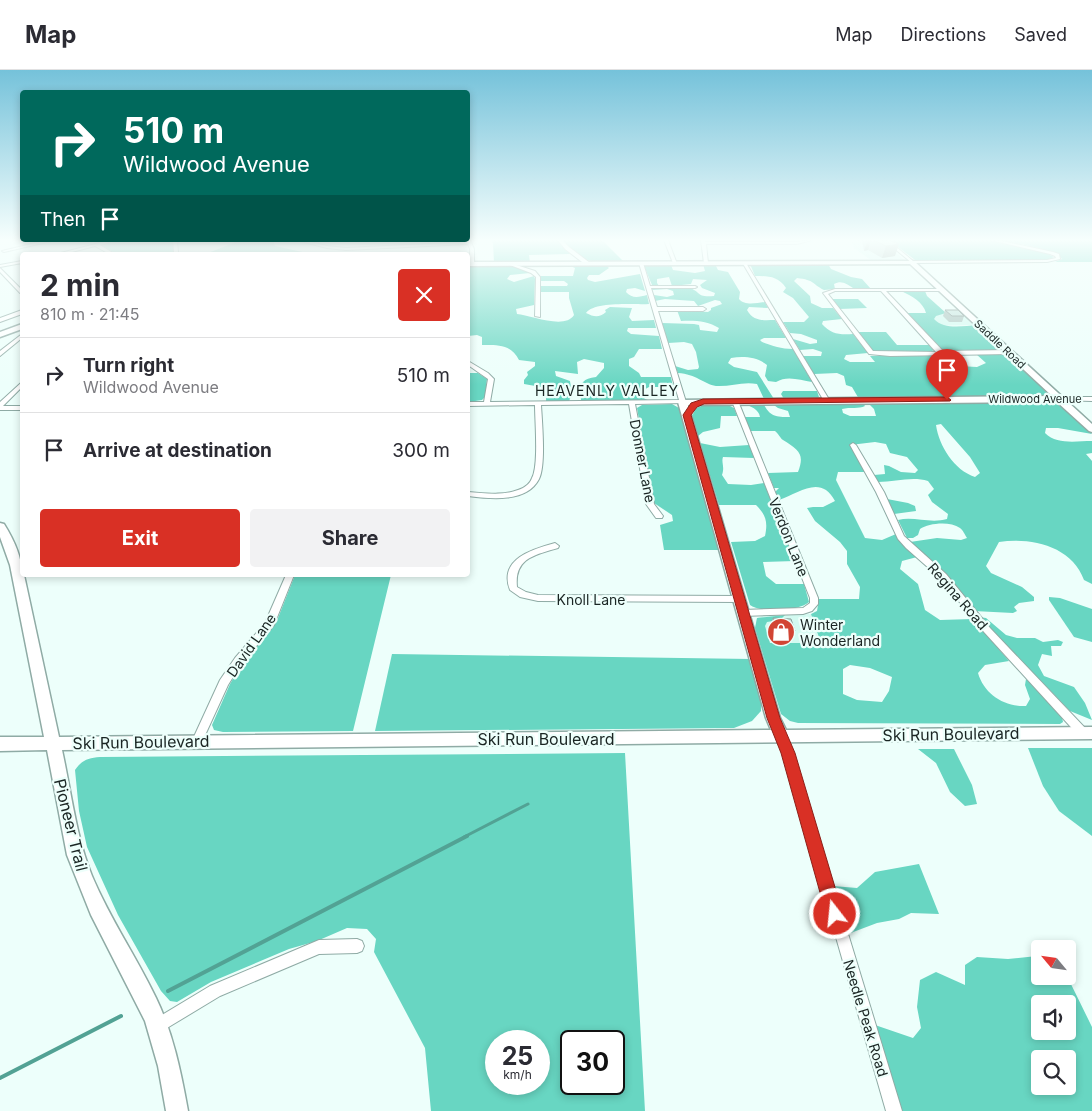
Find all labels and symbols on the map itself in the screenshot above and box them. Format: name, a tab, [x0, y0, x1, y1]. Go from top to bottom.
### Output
street label: Saddle Road	[971, 317, 1029, 371]
pin	[926, 349, 968, 400]
district label: HEAVENLY VALLEY	[535, 382, 679, 399]
street label: Wildwood Avenue	[988, 392, 1082, 406]
street label: Donner Lane	[627, 418, 659, 504]
street label: Verdon Lane	[765, 495, 813, 579]
street label: Regina Road	[924, 559, 992, 633]
street label: Knoll Lane	[556, 591, 626, 608]
street label: David Lane	[223, 610, 279, 680]
place label: Winter Wonderland	[800, 616, 880, 649]
shop icon: Winter Wonderland	[766, 617, 796, 647]
street label: Ski Run Boulevard	[882, 723, 1020, 745]
street label: Ski Run Boulevard	[478, 729, 615, 749]
street label: Ski Run Boulevard	[72, 731, 210, 753]
street label: Pioneer Trail	[50, 777, 92, 873]
position arrow	[808, 887, 860, 939]
north arrow	[1031, 940, 1076, 985]
street label: Needle Peak Road	[840, 957, 892, 1079]
speed limit sign: 30	[560, 1030, 625, 1095]

